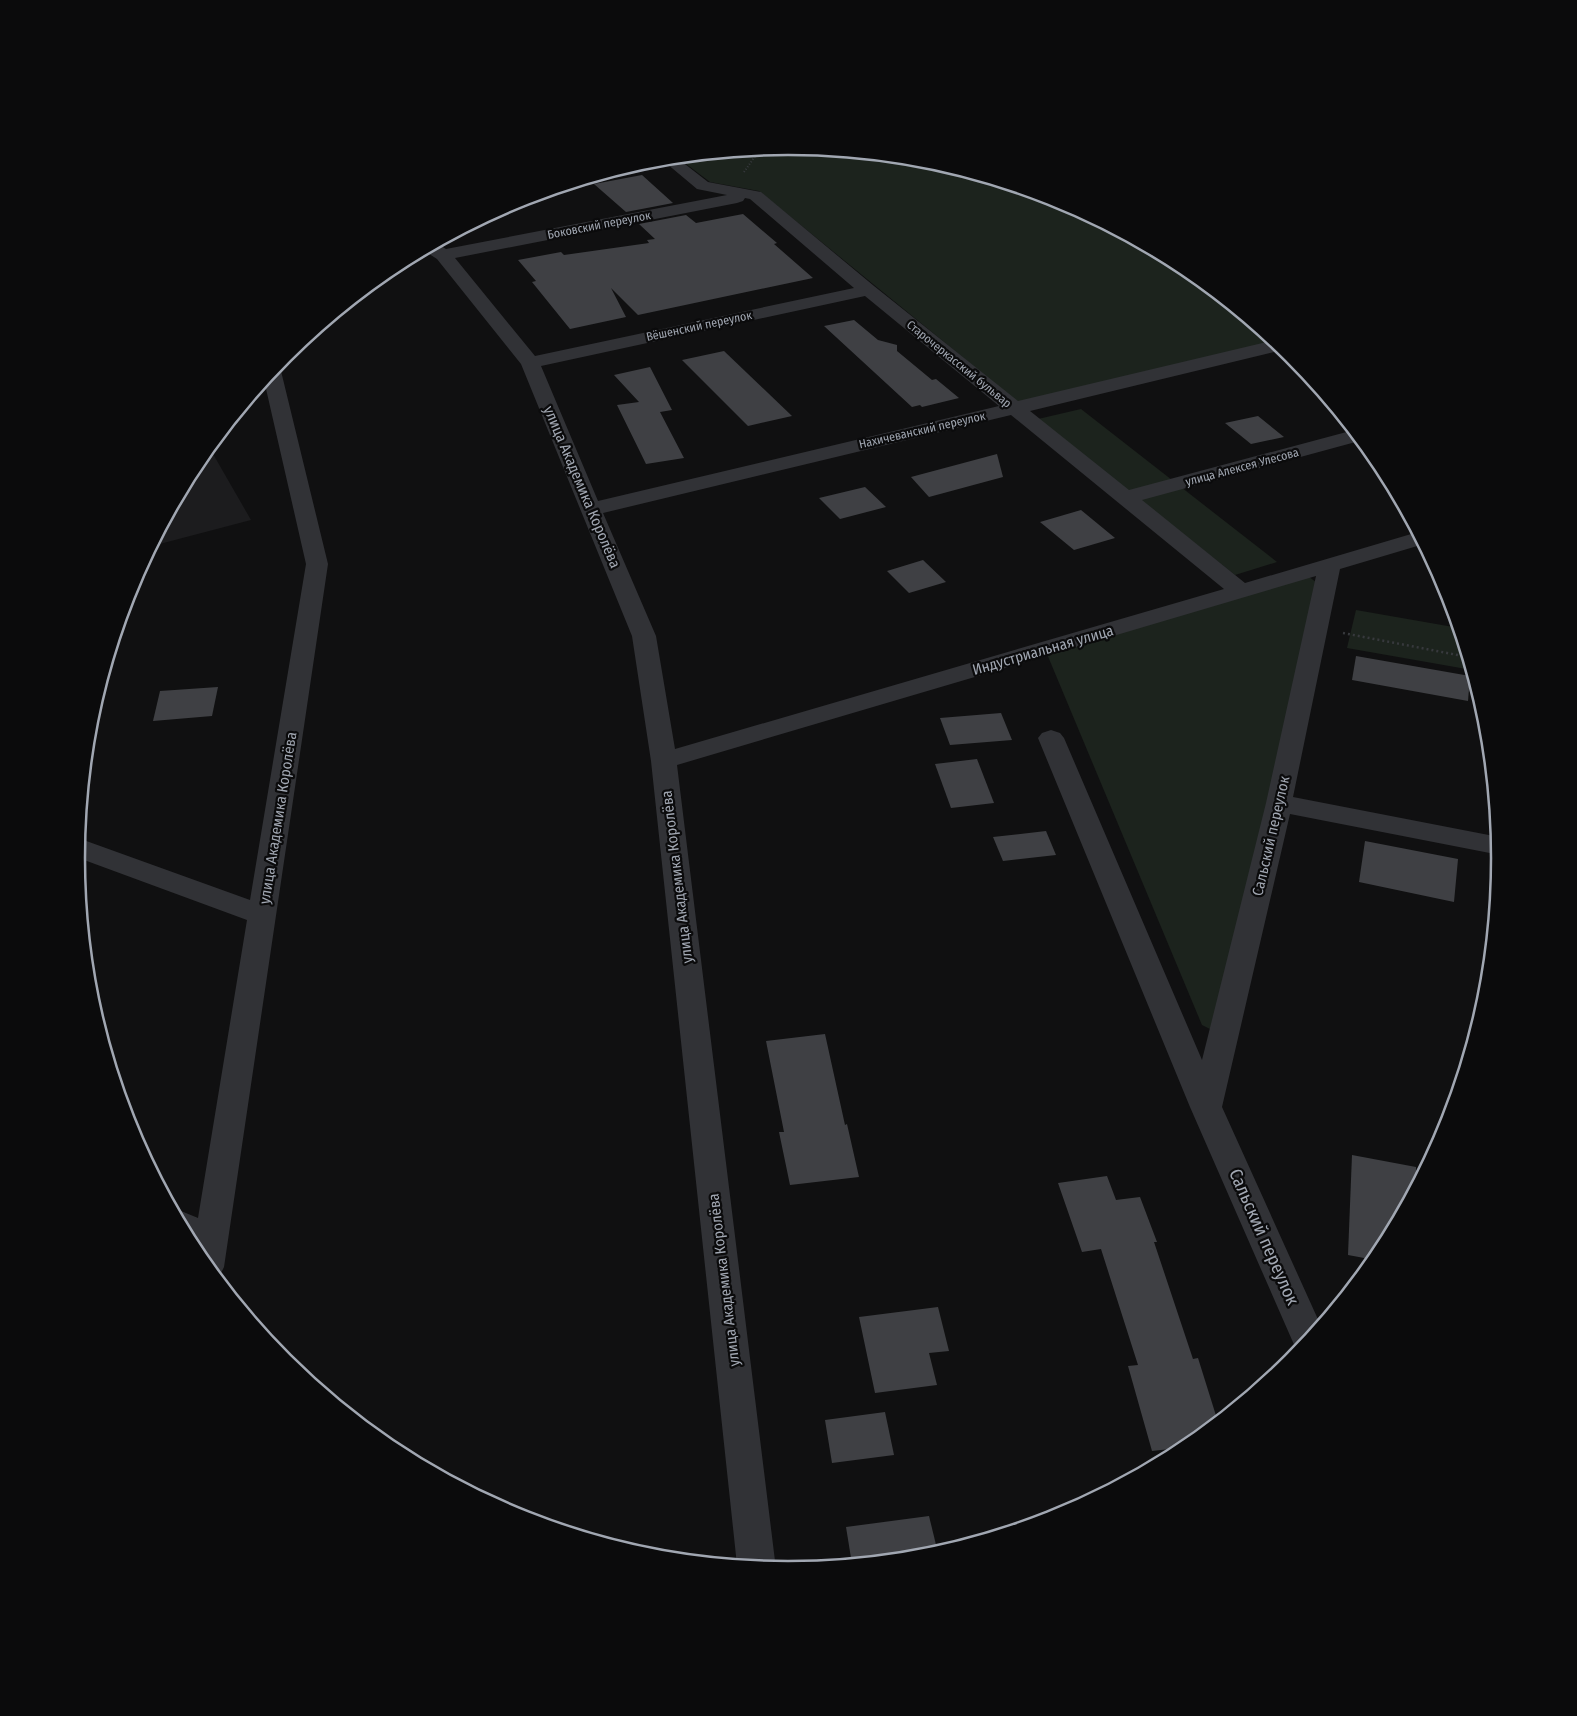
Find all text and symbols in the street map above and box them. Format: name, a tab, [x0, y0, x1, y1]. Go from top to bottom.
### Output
street label: Боковский переулок	[546, 208, 652, 242]
street label: Вёшенский переулок	[645, 308, 754, 344]
street label: Старочеркасский бульвар	[904, 317, 1014, 411]
street label: улица Академика Королёва	[540, 403, 624, 571]
street label: Нахичеванский переулок	[857, 409, 987, 451]
street label: улица Алексея Улесова	[1184, 445, 1300, 489]
street label: Индустриальная улица	[970, 621, 1116, 679]
street label: улица Академика Королёва	[255, 731, 301, 905]
street label: Сальский переулок	[1248, 774, 1294, 898]
street label: улица Академика Королёва	[657, 789, 697, 965]
street label: Сальский переулок	[1224, 1165, 1304, 1309]
street label: улица Академика Королёва	[704, 1192, 744, 1368]

